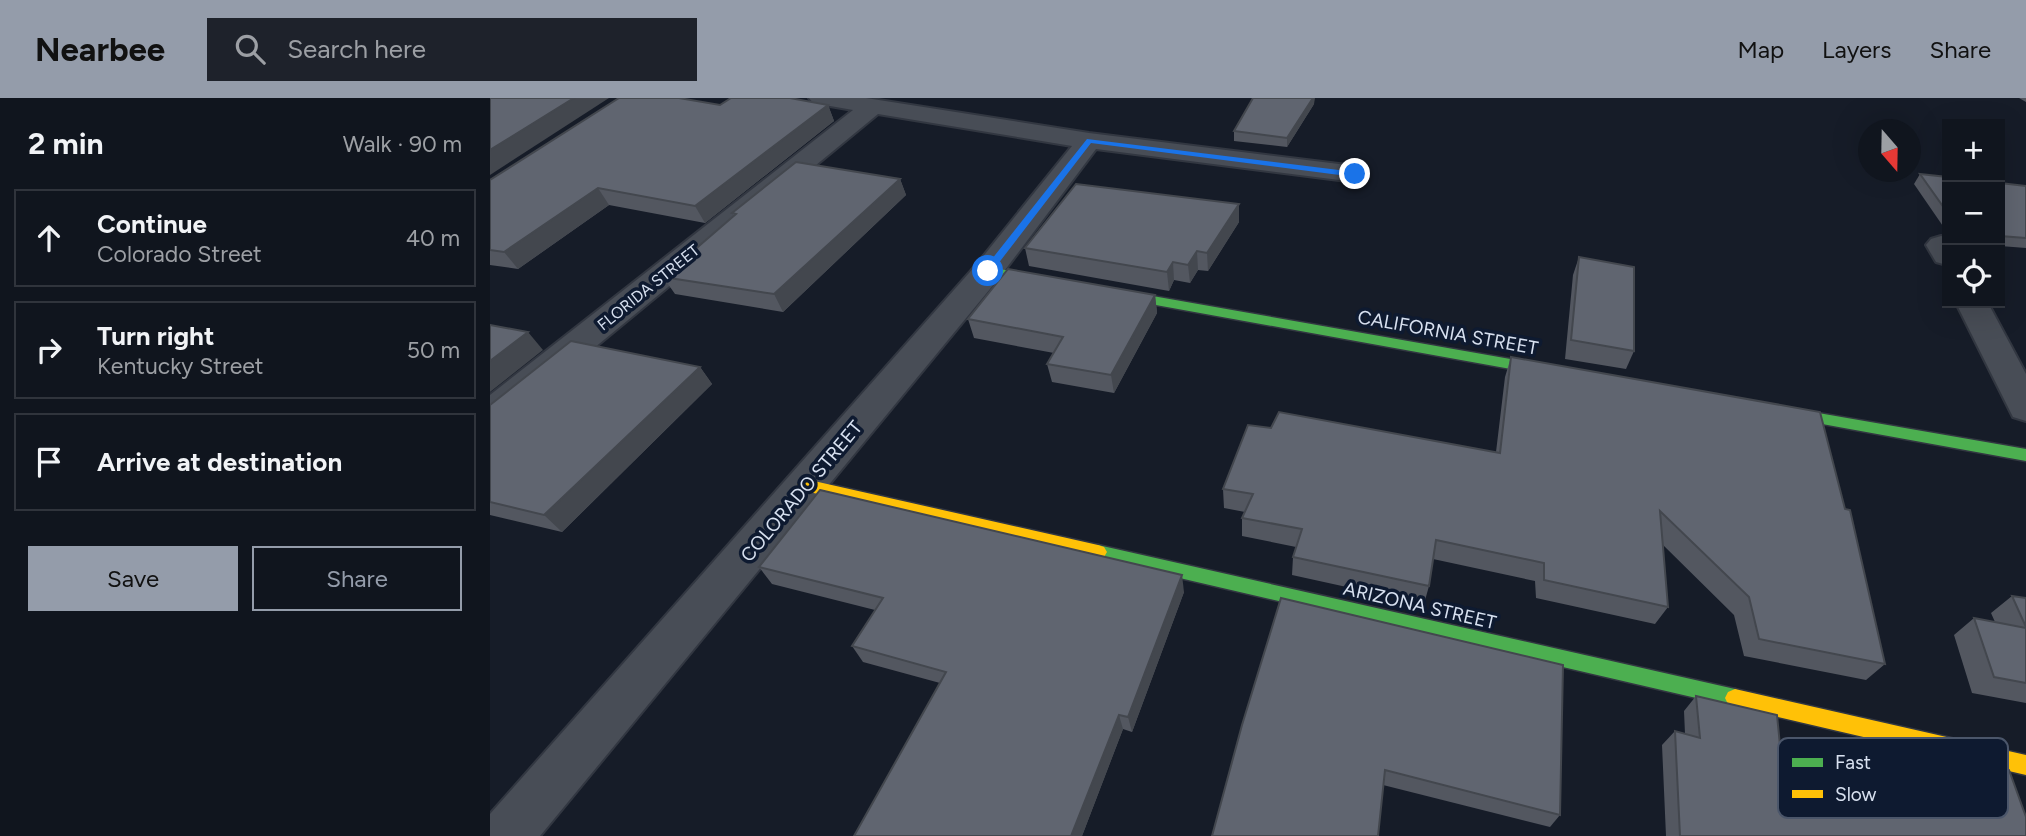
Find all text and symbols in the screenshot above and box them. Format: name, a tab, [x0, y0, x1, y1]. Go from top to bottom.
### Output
search box	[207, 18, 697, 81]
text: Nearbee	[35, 30, 165, 69]
icon: search	[231, 30, 269, 68]
text: Search here	[287, 33, 426, 65]
text: Map	[1737, 35, 1784, 64]
text: Layers	[1822, 35, 1891, 64]
text: Share	[1929, 35, 1991, 64]
north arrow	[1858, 119, 1921, 182]
map controls	[1942, 119, 2005, 308]
button: +	[1942, 119, 2005, 182]
text: 2 min	[28, 125, 104, 162]
text: Walk · 90 m	[343, 130, 462, 158]
route end	[1339, 158, 1370, 189]
button: −	[1942, 182, 2005, 245]
text: Continue	[97, 208, 207, 240]
icon: ahead	[30, 219, 68, 257]
text: 40 m	[406, 224, 460, 252]
text: Colorado Street	[97, 240, 262, 268]
street label: FLORIDA STREET	[593, 240, 703, 334]
button: locate	[1942, 245, 2005, 308]
route start	[972, 255, 1003, 286]
street label: CALIFORNIA STREET	[1356, 305, 1541, 360]
text: Turn right	[97, 320, 214, 352]
icon: right	[30, 331, 68, 369]
text: 50 m	[407, 336, 460, 364]
text: Kentucky Street	[97, 352, 264, 380]
street label: COLORADO STREET	[736, 416, 867, 567]
icon: arrive	[30, 443, 68, 481]
text: Arrive at destination	[97, 446, 342, 478]
button: Save	[28, 546, 238, 611]
button: Share	[252, 546, 462, 611]
street label: ARIZONA STREET	[1341, 577, 1499, 634]
legend	[1778, 738, 2008, 818]
text: Fast	[1835, 751, 1871, 774]
text: Slow	[1835, 783, 1877, 806]

